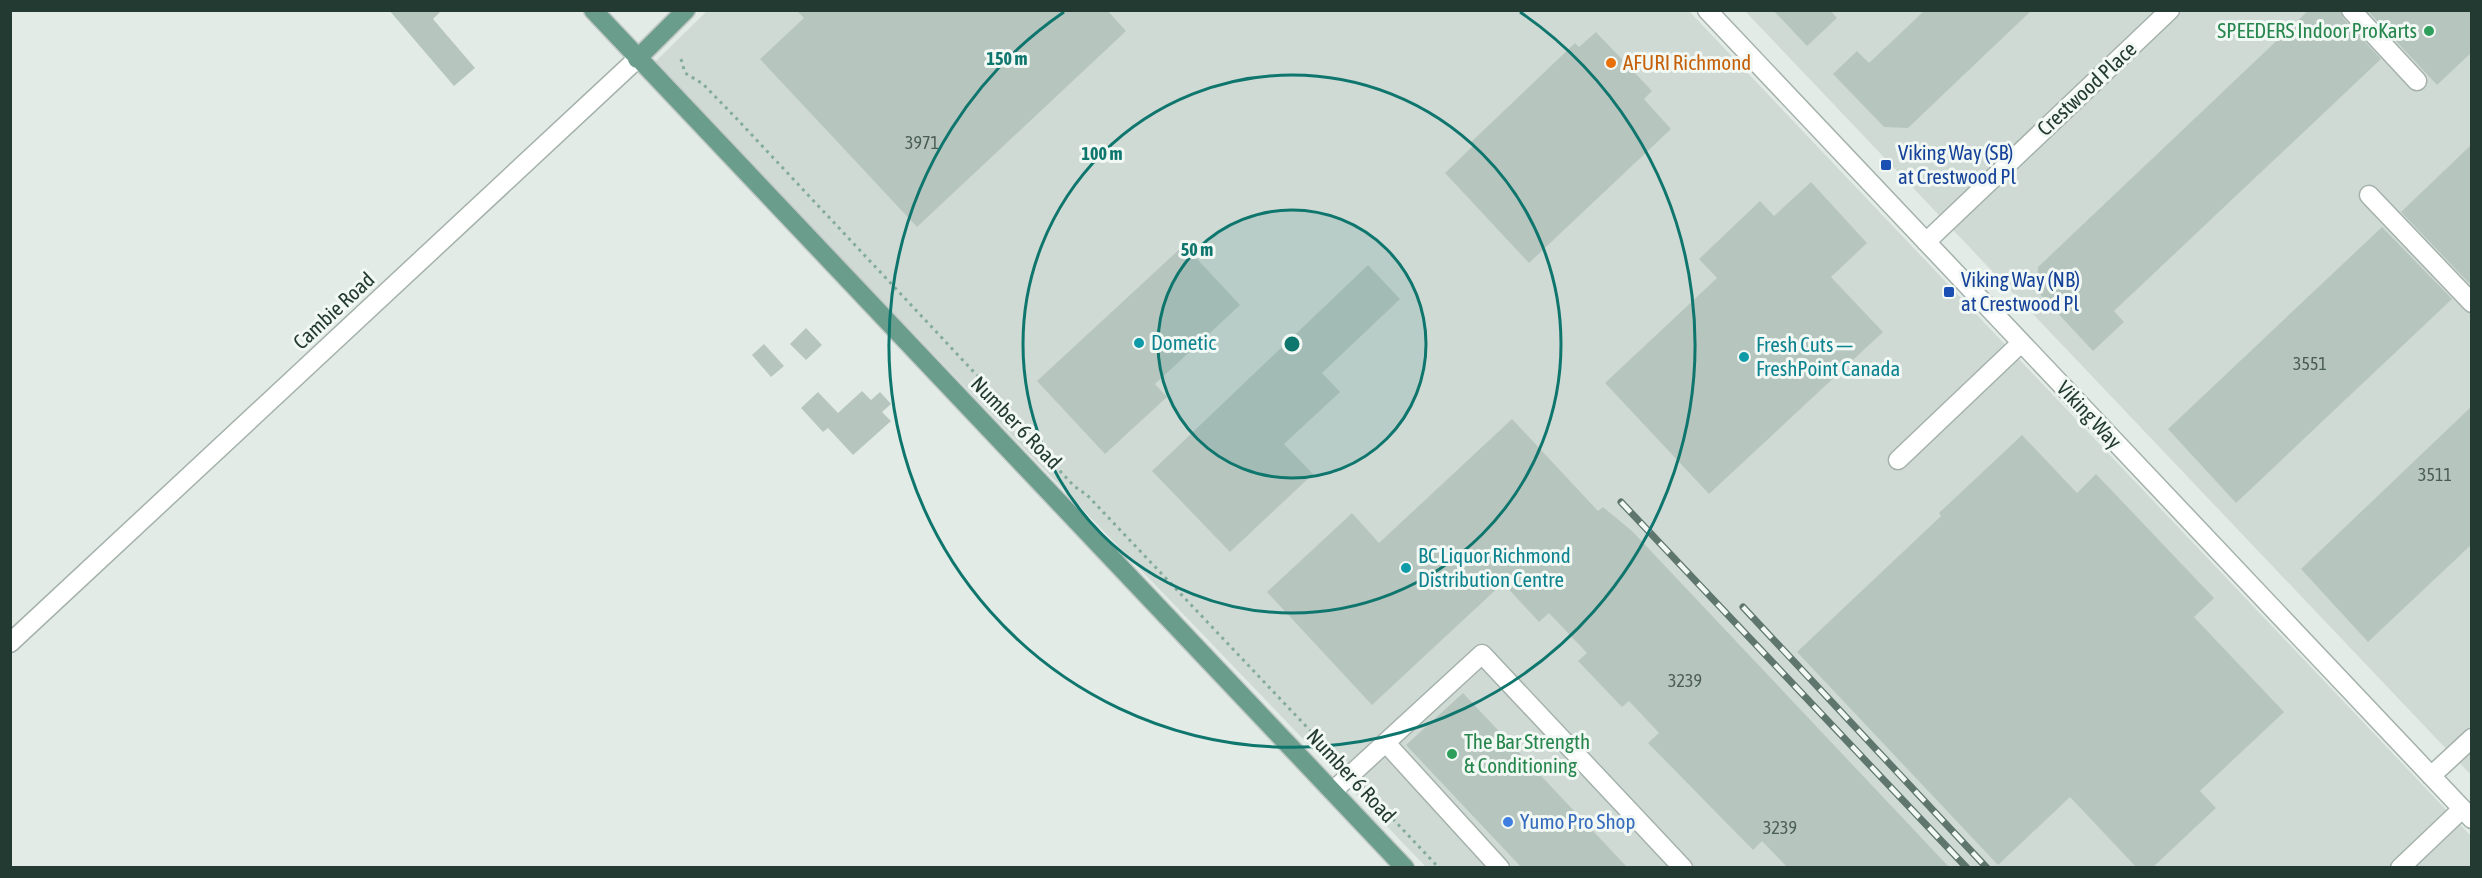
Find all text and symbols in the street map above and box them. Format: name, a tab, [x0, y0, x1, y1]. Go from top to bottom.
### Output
place label: SPEEDERS Indoor ProKarts	[2217, 18, 2417, 42]
marker: SPEEDERS Indoor ProKarts	[2422, 24, 2436, 38]
street label: Crestwood Place	[2032, 36, 2141, 140]
text: 150 m	[987, 48, 1027, 69]
place label: AFURI Richmond	[1623, 50, 1751, 74]
marker: AFURI Richmond	[1604, 56, 1618, 70]
house number: 3971	[905, 132, 939, 153]
place label: Viking Way (SB) at Crestwood Pl	[1898, 140, 2017, 188]
text: 100 m	[1082, 143, 1122, 164]
marker: Viking Way (SB) at Crestwood Pl	[1879, 158, 1893, 172]
text: 50 m	[1181, 239, 1213, 260]
street label: Cambie Road	[288, 267, 379, 354]
place label: Viking Way (NB) at Crestwood Pl	[1961, 267, 2080, 315]
marker: Viking Way (NB) at Crestwood Pl	[1942, 285, 1956, 299]
place label: Dometic	[1151, 330, 1216, 354]
place label: Fresh Cuts — FreshPoint Canada	[1756, 332, 1900, 380]
centre of rings	[1282, 334, 1302, 354]
marker: Dometic	[1132, 336, 1146, 350]
marker: Fresh Cuts — FreshPoint Canada	[1737, 350, 1751, 364]
house number: 3551	[2293, 353, 2327, 374]
street label: Number 6 Road	[967, 371, 1067, 473]
street label: Viking Way	[2052, 376, 2127, 453]
house number: 3511	[2418, 464, 2452, 485]
place label: BC Liquor Richmond Distribution Centre	[1418, 543, 1571, 591]
marker: BC Liquor Richmond Distribution Centre	[1399, 561, 1413, 575]
house number: 3239	[1668, 670, 1702, 691]
street label: Number 6 Road	[1302, 724, 1401, 827]
place label: The Bar Strength & Conditioning	[1464, 729, 1590, 777]
marker: The Bar Strength & Conditioning	[1445, 747, 1459, 761]
place label: Yumo Pro Shop	[1520, 809, 1635, 833]
marker: Yumo Pro Shop	[1501, 815, 1515, 829]
house number: 3239	[1763, 817, 1797, 838]

